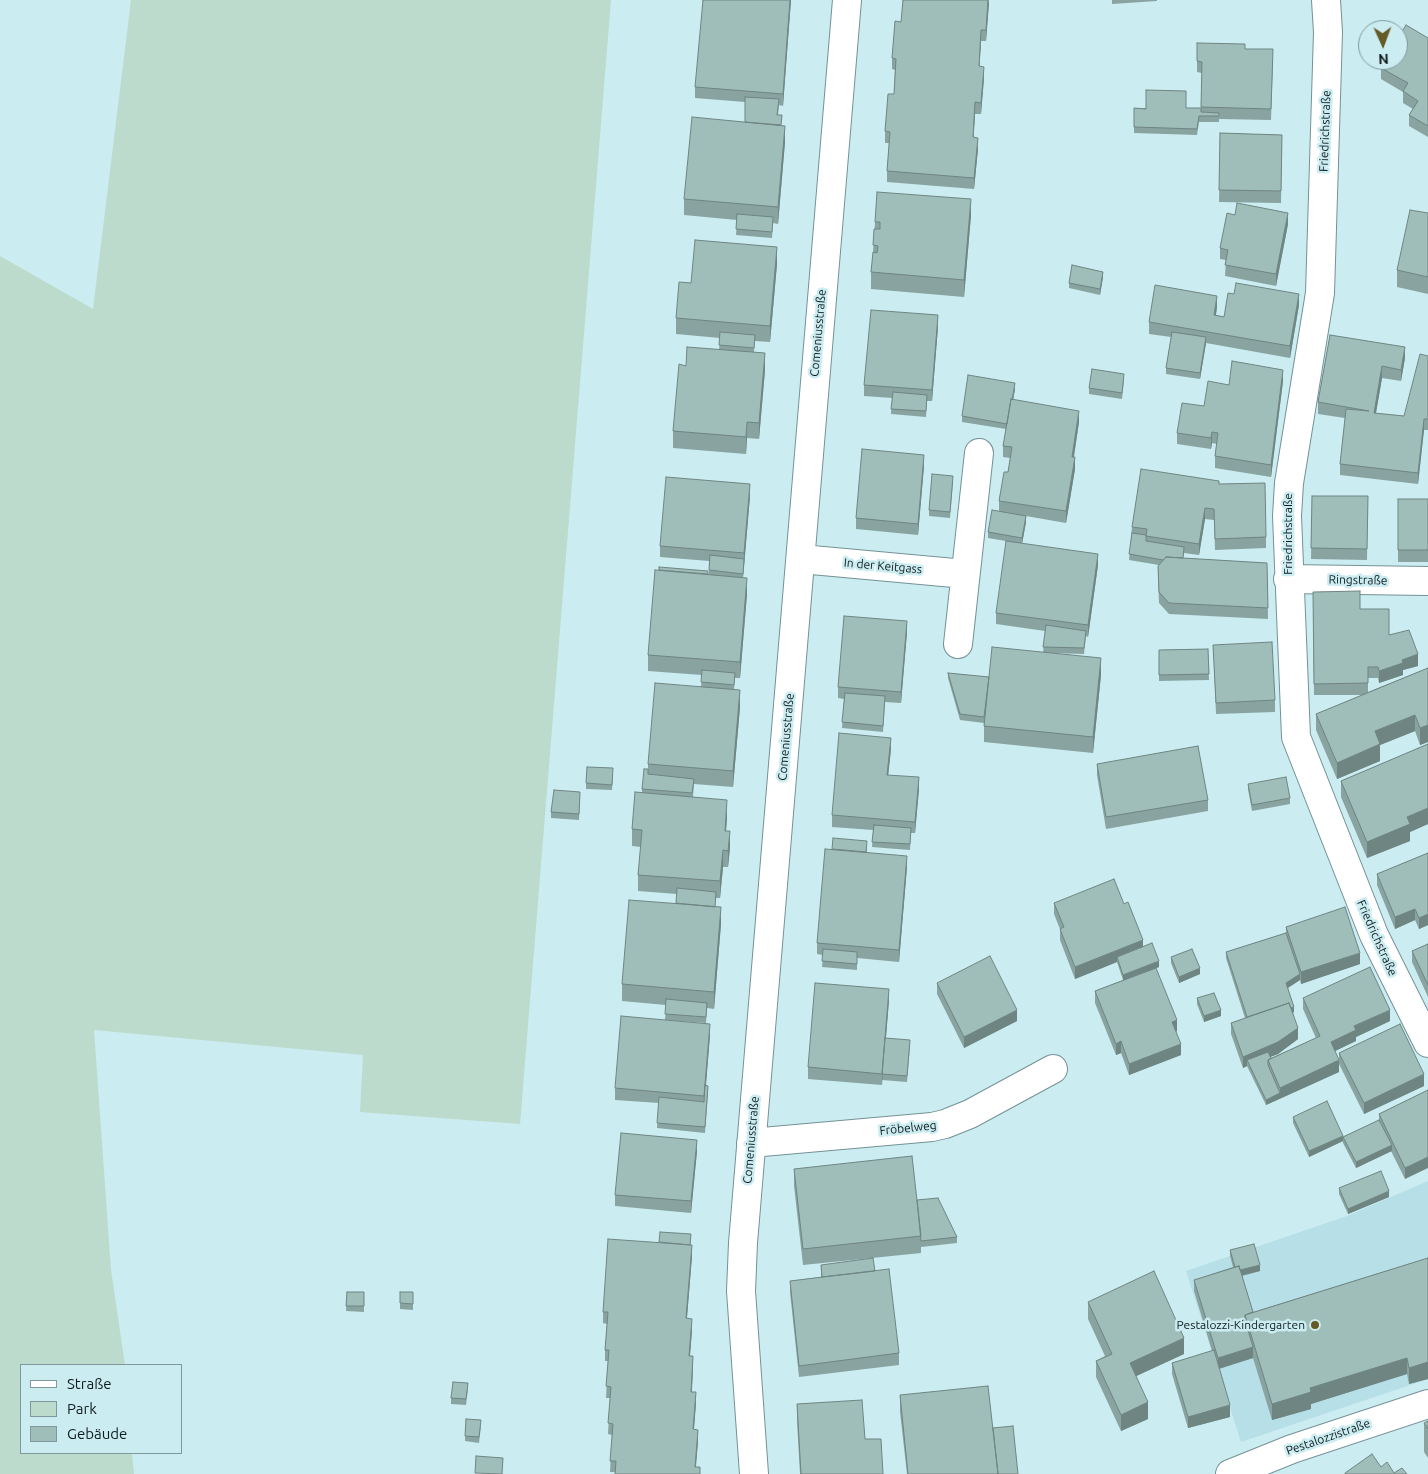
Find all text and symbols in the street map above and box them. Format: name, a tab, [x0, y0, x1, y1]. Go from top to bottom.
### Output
north arrow	[1358, 20, 1408, 70]
text: N	[1378, 51, 1389, 67]
street label: Friedrichstraße	[1316, 90, 1334, 172]
street label: Comeniusstraße	[807, 289, 829, 377]
street label: Friedrichstraße	[1281, 493, 1295, 575]
street label: In der Keitgass	[843, 555, 923, 577]
street label: Ringstraße	[1329, 572, 1387, 588]
street label: Comeniusstraße	[775, 693, 797, 781]
street label: Friedrichstraße	[1354, 898, 1400, 978]
street label: Comeniusstraße	[740, 1096, 762, 1184]
street label: Fröbelweg	[879, 1118, 937, 1138]
place label: Pestalozzi-Kindergarten	[1177, 1318, 1305, 1332]
marker: Pestalozzi-Kindergarten	[1309, 1319, 1321, 1331]
legend	[20, 1364, 182, 1454]
text: Straße	[67, 1375, 111, 1392]
text: Park	[67, 1400, 97, 1417]
street label: Pestalozzistraße	[1284, 1416, 1372, 1458]
text: Gebäude	[67, 1425, 127, 1442]

